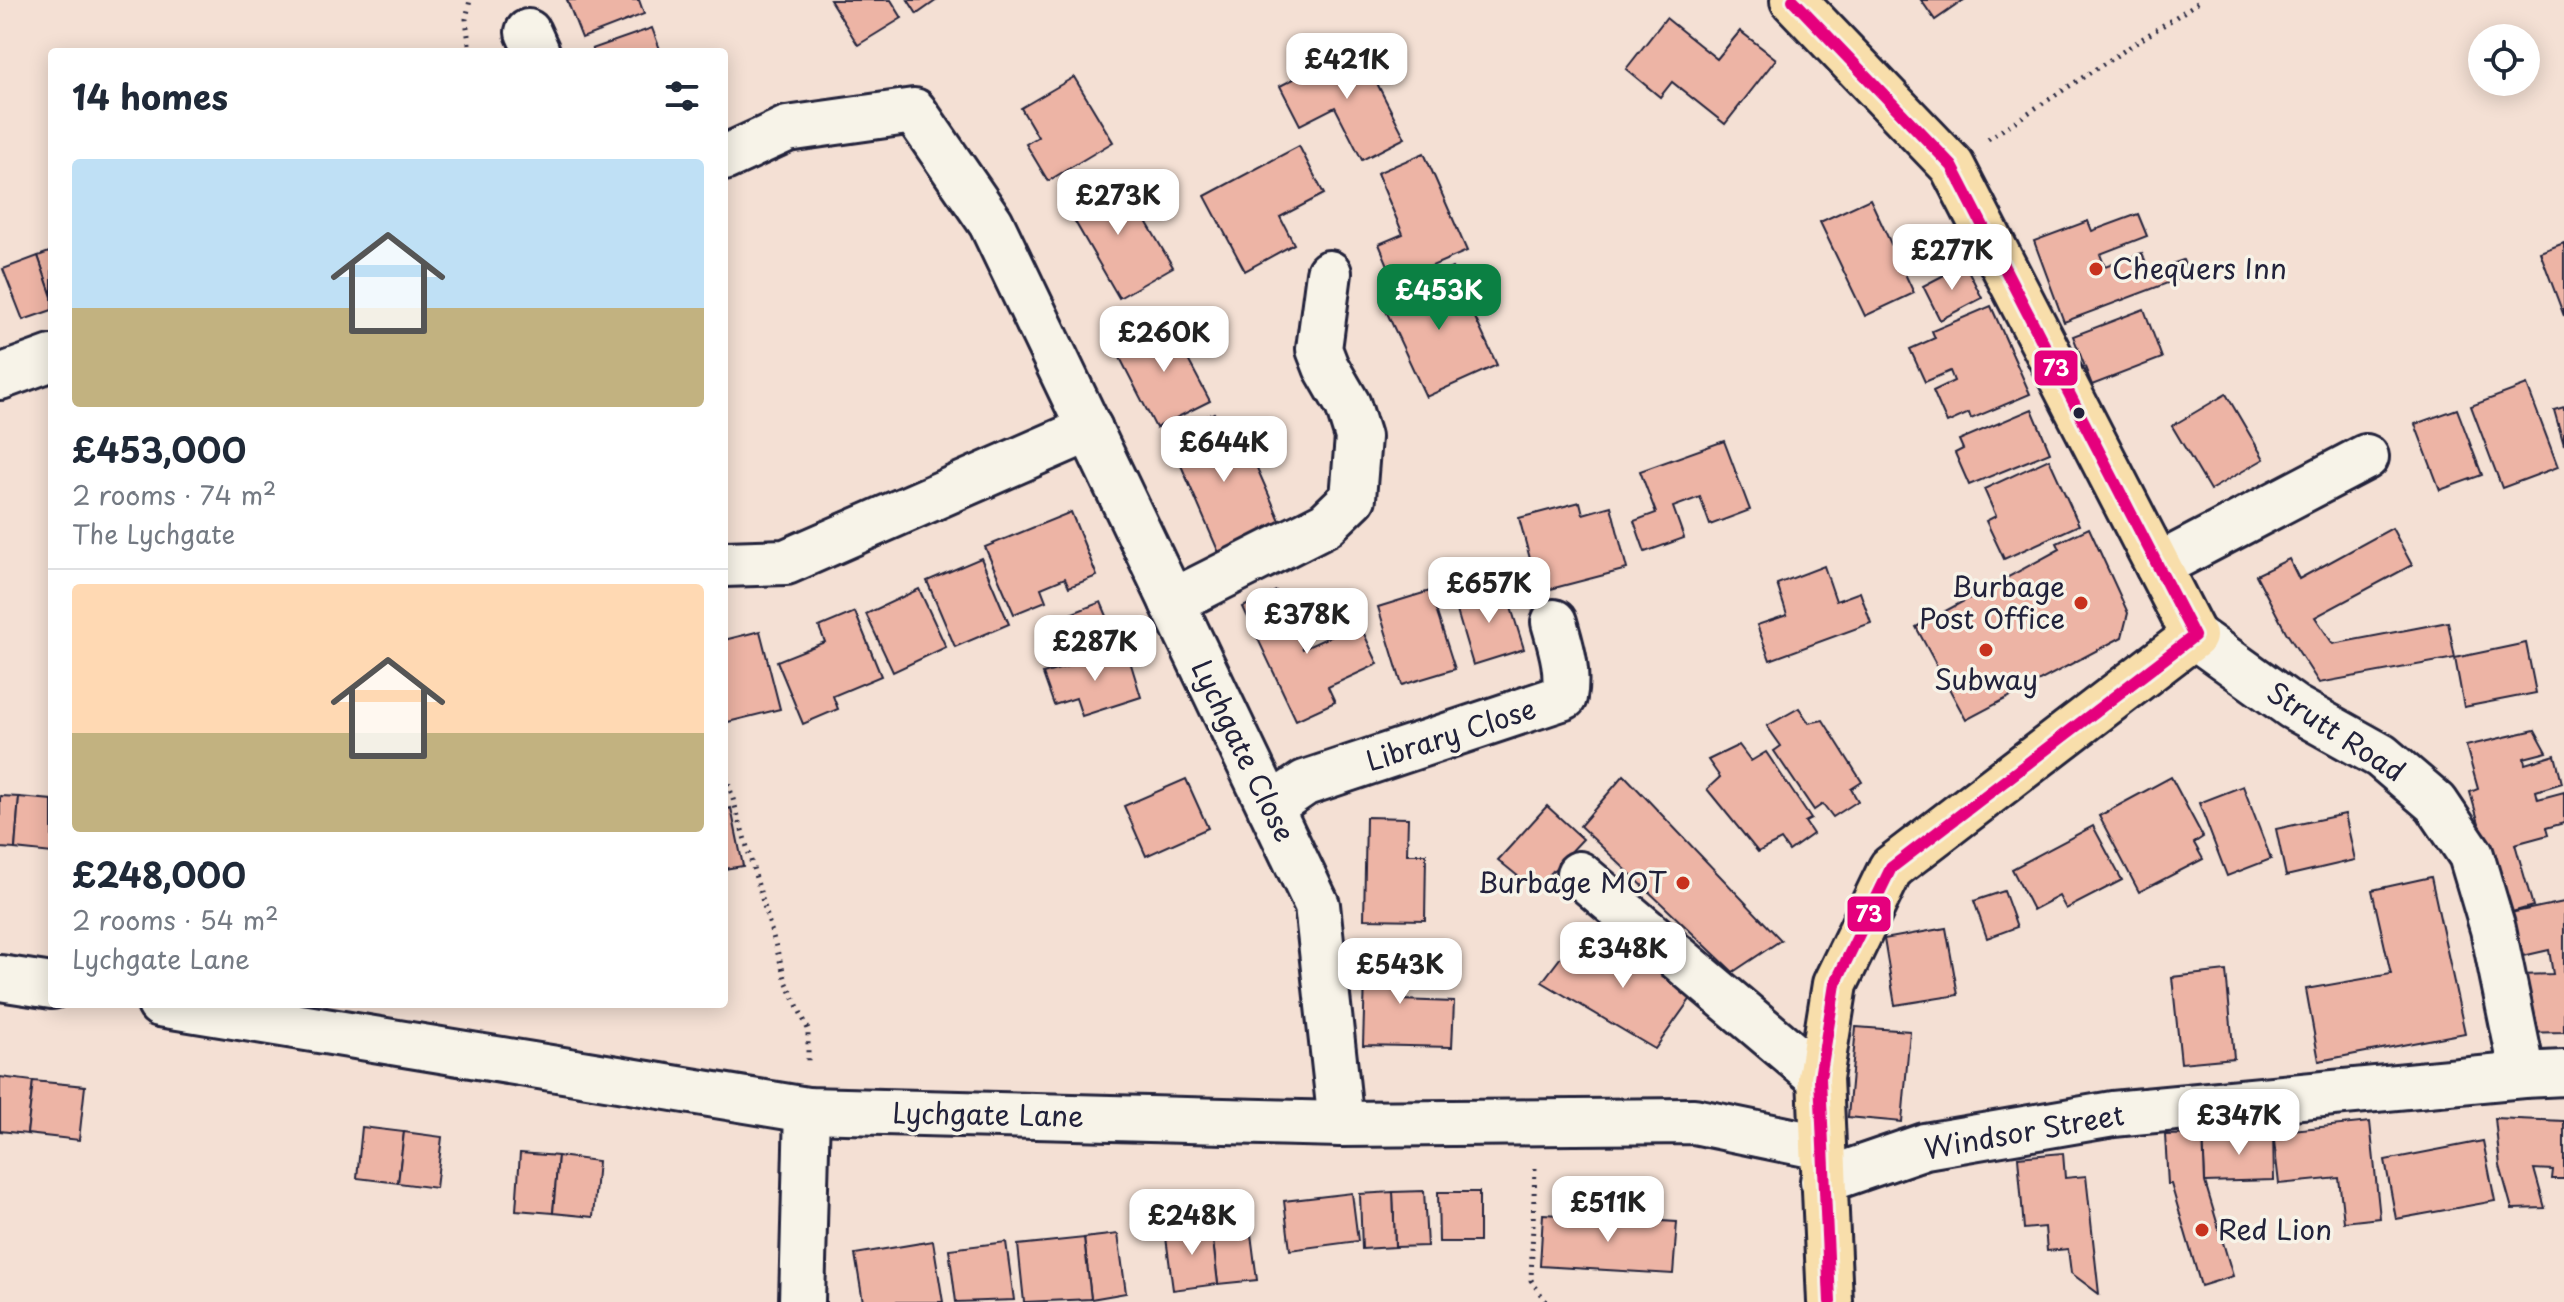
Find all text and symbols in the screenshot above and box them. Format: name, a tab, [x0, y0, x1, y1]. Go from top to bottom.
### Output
map controls	[2468, 24, 2540, 96]
button: locate	[2468, 24, 2540, 96]
pin: £421K	[1291, 33, 1403, 101]
text: £421K	[1304, 39, 1390, 78]
text: 14 homes	[72, 70, 228, 122]
icon: filters	[660, 74, 704, 118]
pin: £273K	[1062, 169, 1174, 237]
text: £273K	[1075, 175, 1161, 214]
icon: home	[316, 211, 460, 355]
pin: £277K	[1896, 224, 2008, 292]
text: £277K	[1911, 230, 1993, 269]
place label: Chequers Inn	[2112, 246, 2287, 289]
marker: Chequers Inn	[2087, 260, 2105, 278]
pin: £453K	[1383, 264, 1495, 332]
text: £453K	[1395, 270, 1483, 309]
pin: £260K	[1108, 306, 1220, 374]
text: £260K	[1118, 312, 1210, 351]
line badge: 73	[2033, 349, 2079, 387]
text: 73	[2043, 350, 2069, 383]
unlabelled marker	[2071, 405, 2087, 421]
pin: £644K	[1168, 416, 1280, 484]
text: £644K	[1179, 422, 1269, 461]
text: £453,000	[72, 423, 246, 475]
text: 2 rooms · 74 m²	[72, 475, 276, 514]
text: The Lychgate	[72, 514, 235, 553]
pin: £657K	[1433, 557, 1545, 625]
text: £657K	[1446, 563, 1532, 602]
place label: Burbage Post Office	[1919, 564, 2065, 639]
pin: £378K	[1251, 588, 1363, 656]
text: £378K	[1264, 594, 1350, 633]
marker: Burbage Post Office	[2072, 594, 2090, 612]
pin: £287K	[1039, 615, 1151, 683]
text: £287K	[1052, 621, 1138, 660]
icon: home	[316, 636, 460, 780]
marker: Subway	[1977, 641, 1995, 659]
street label: Lychgate Close	[1182, 652, 1307, 849]
place label: Subway	[1934, 657, 2038, 700]
street label: Strutt Road	[2259, 670, 2415, 792]
street label: Library Close	[1360, 686, 1541, 781]
text: £248,000	[72, 848, 246, 900]
place label: Burbage MOT	[1477, 860, 1668, 903]
marker: Burbage MOT	[1674, 874, 1692, 892]
line badge: 73	[1846, 895, 1892, 933]
text: 73	[1856, 896, 1882, 929]
text: 2 rooms · 54 m²	[72, 900, 279, 939]
pin: £348K	[1567, 922, 1679, 990]
text: £348K	[1578, 928, 1668, 967]
pin: £543K	[1344, 938, 1456, 1006]
text: Lychgate Lane	[72, 939, 250, 978]
text: £543K	[1356, 944, 1444, 983]
pin: £347K	[2183, 1089, 2295, 1157]
street label: Lychgate Lane	[892, 1090, 1084, 1137]
street label: Windsor Street	[1921, 1092, 2127, 1169]
text: £347K	[2196, 1095, 2282, 1134]
pin: £511K	[1552, 1176, 1664, 1244]
text: £511K	[1570, 1182, 1646, 1221]
pin: £248K	[1136, 1189, 1248, 1257]
text: £248K	[1147, 1195, 1237, 1234]
place label: Red Lion	[2218, 1207, 2332, 1250]
marker: Red Lion	[2193, 1221, 2211, 1239]

